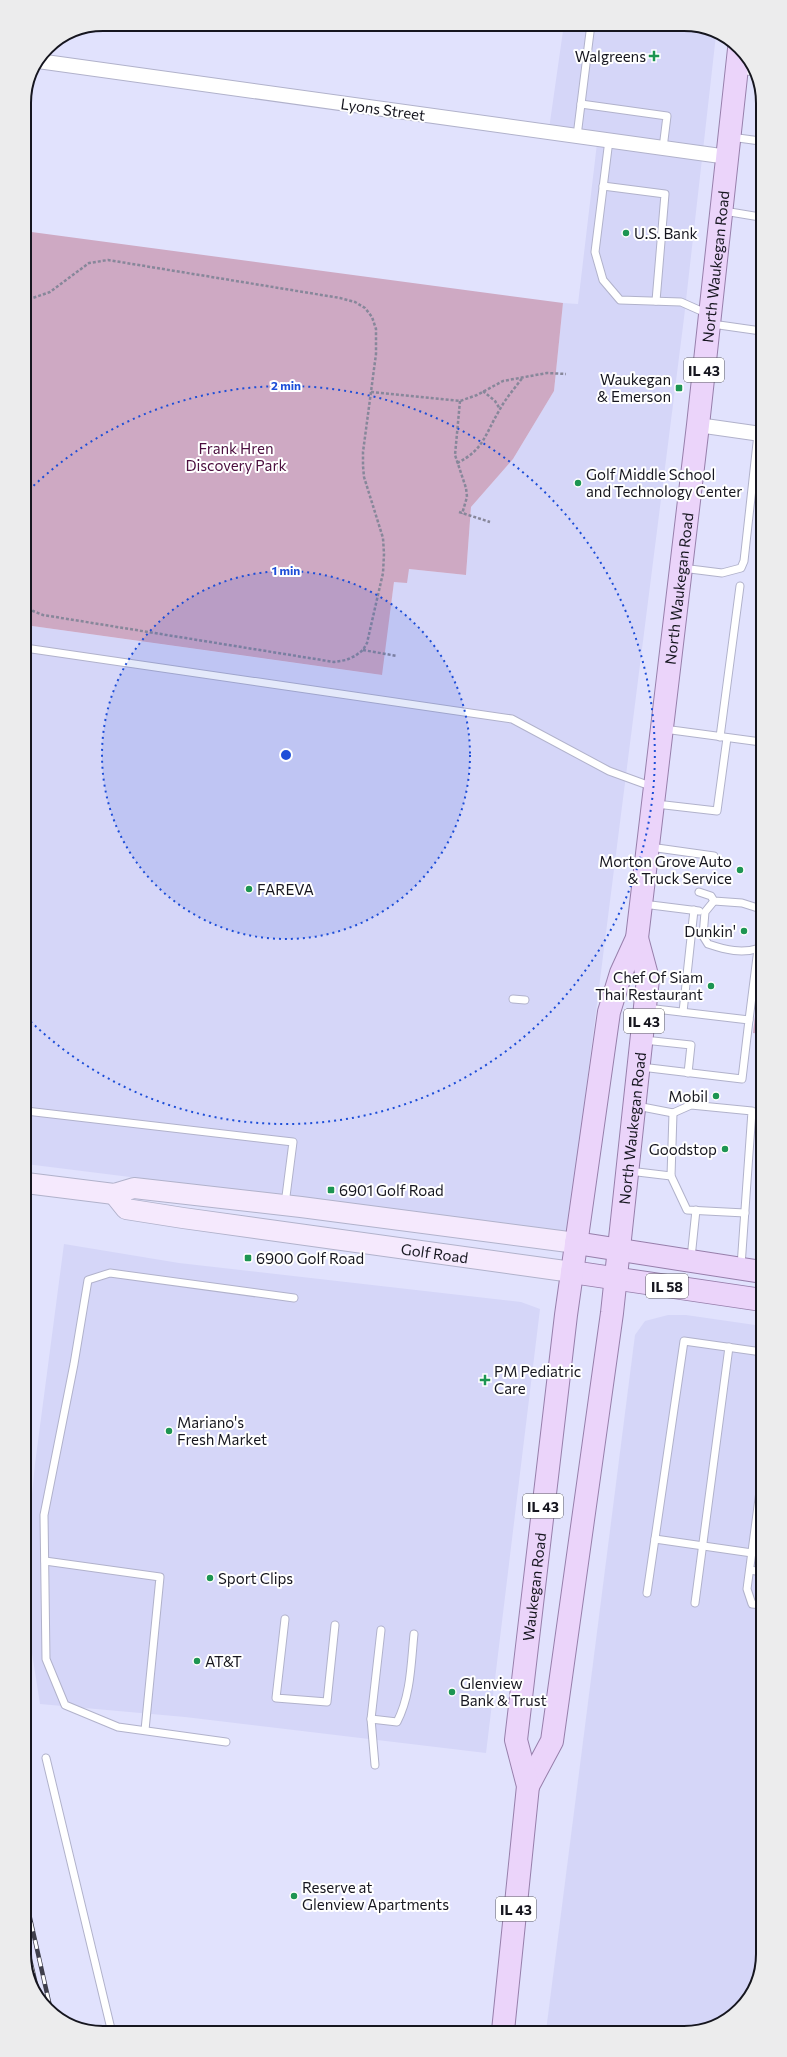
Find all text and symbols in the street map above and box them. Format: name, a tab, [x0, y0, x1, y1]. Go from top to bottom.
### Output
place label: Walgreens	[575, 47, 646, 65]
marker: Walgreens	[649, 51, 659, 61]
street label: Lyons Street	[340, 94, 426, 124]
street label: North Waukegan Road	[698, 190, 733, 344]
place label: U.S. Bank	[634, 224, 698, 242]
marker: U.S. Bank	[621, 228, 631, 238]
road number: IL 43	[684, 358, 724, 382]
place label: Waukegan & Emerson	[597, 370, 671, 405]
text: 2 min	[271, 378, 301, 392]
marker: Waukegan & Emerson	[674, 383, 684, 393]
park label: Frank Hren Discovery Park	[185, 439, 287, 474]
place label: Golf Middle School and Technology Center	[586, 465, 742, 500]
marker: Golf Middle School and Technology Center	[573, 478, 583, 488]
street label: North Waukegan Road	[661, 512, 697, 665]
text: 1 min	[272, 563, 300, 577]
centre of rings	[279, 748, 293, 762]
place label: Morton Grove Auto & Truck Service	[599, 852, 732, 887]
marker: Morton Grove Auto & Truck Service	[735, 865, 745, 875]
place label: FAREVA	[257, 880, 314, 898]
marker: FAREVA	[244, 884, 254, 894]
place label: Dunkin'	[684, 922, 736, 940]
marker: Dunkin'	[739, 926, 749, 936]
place label: Chef Of Siam Thai Restaurant	[595, 968, 703, 1003]
marker: Chef Of Siam Thai Restaurant	[706, 981, 716, 991]
road number: IL 43	[624, 1009, 664, 1033]
street label: North Waukegan Road	[615, 1051, 649, 1205]
place label: Mobil	[668, 1087, 708, 1105]
marker: Mobil	[711, 1091, 721, 1101]
place label: Goodstop	[649, 1140, 717, 1158]
marker: Goodstop	[720, 1144, 730, 1154]
place label: 6901 Golf Road	[339, 1181, 444, 1199]
marker: 6901 Golf Road	[326, 1185, 336, 1195]
street label: Golf Road	[400, 1239, 469, 1267]
place label: 6900 Golf Road	[256, 1249, 364, 1267]
marker: 6900 Golf Road	[243, 1253, 253, 1263]
road number: IL 58	[646, 1274, 688, 1298]
place label: PM Pediatric Care	[494, 1362, 581, 1397]
marker: PM Pediatric Care	[479, 1374, 491, 1386]
place label: Mariano's Fresh Market	[177, 1413, 267, 1448]
marker: Mariano's Fresh Market	[164, 1426, 174, 1436]
road number: IL 43	[523, 1494, 563, 1518]
street label: Waukegan Road	[519, 1532, 549, 1642]
place label: Sport Clips	[218, 1569, 293, 1587]
marker: Sport Clips	[205, 1573, 215, 1583]
place label: AT&T	[205, 1652, 242, 1670]
marker: AT&T	[192, 1656, 202, 1666]
place label: Glenview Bank & Trust	[460, 1674, 547, 1709]
marker: Glenview Bank & Trust	[447, 1687, 457, 1697]
place label: Reserve at Glenview Apartments	[302, 1878, 449, 1913]
marker: Reserve at Glenview Apartments	[289, 1891, 299, 1901]
road number: IL 43	[496, 1897, 536, 1921]

